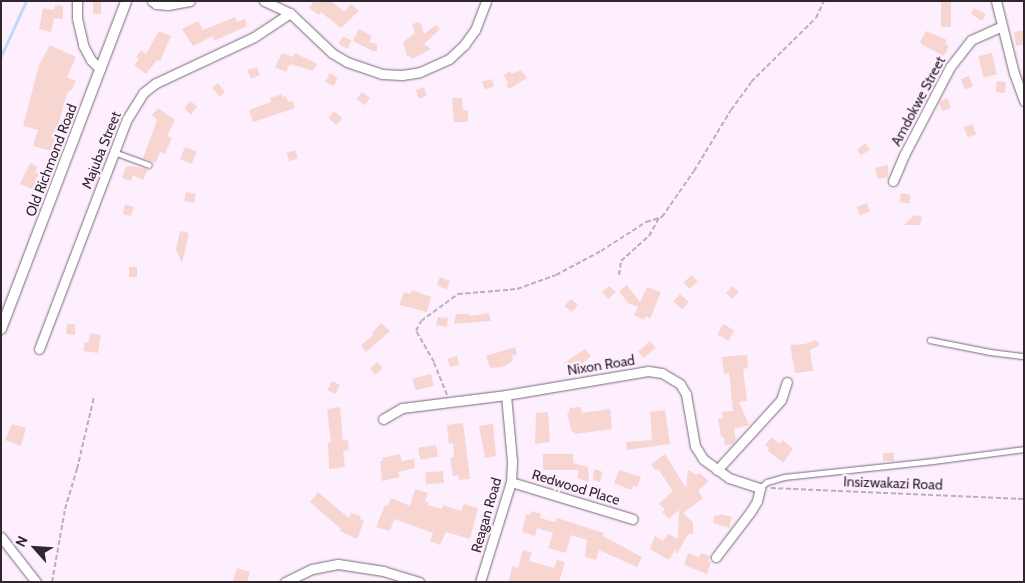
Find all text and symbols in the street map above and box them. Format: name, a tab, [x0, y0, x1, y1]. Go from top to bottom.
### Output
street label: Amdokwe Street	[887, 53, 949, 149]
street label: Old Richmond Road	[22, 101, 80, 219]
street label: Majuba Street	[78, 109, 124, 191]
street label: Nixon Road	[566, 351, 636, 379]
street label: Redwood Place	[530, 466, 622, 508]
street label: Insizwakazi Road	[843, 473, 943, 493]
street label: Reagan Road	[467, 476, 505, 554]
north arrow	[10, 523, 60, 573]
text: N	[11, 533, 32, 550]

